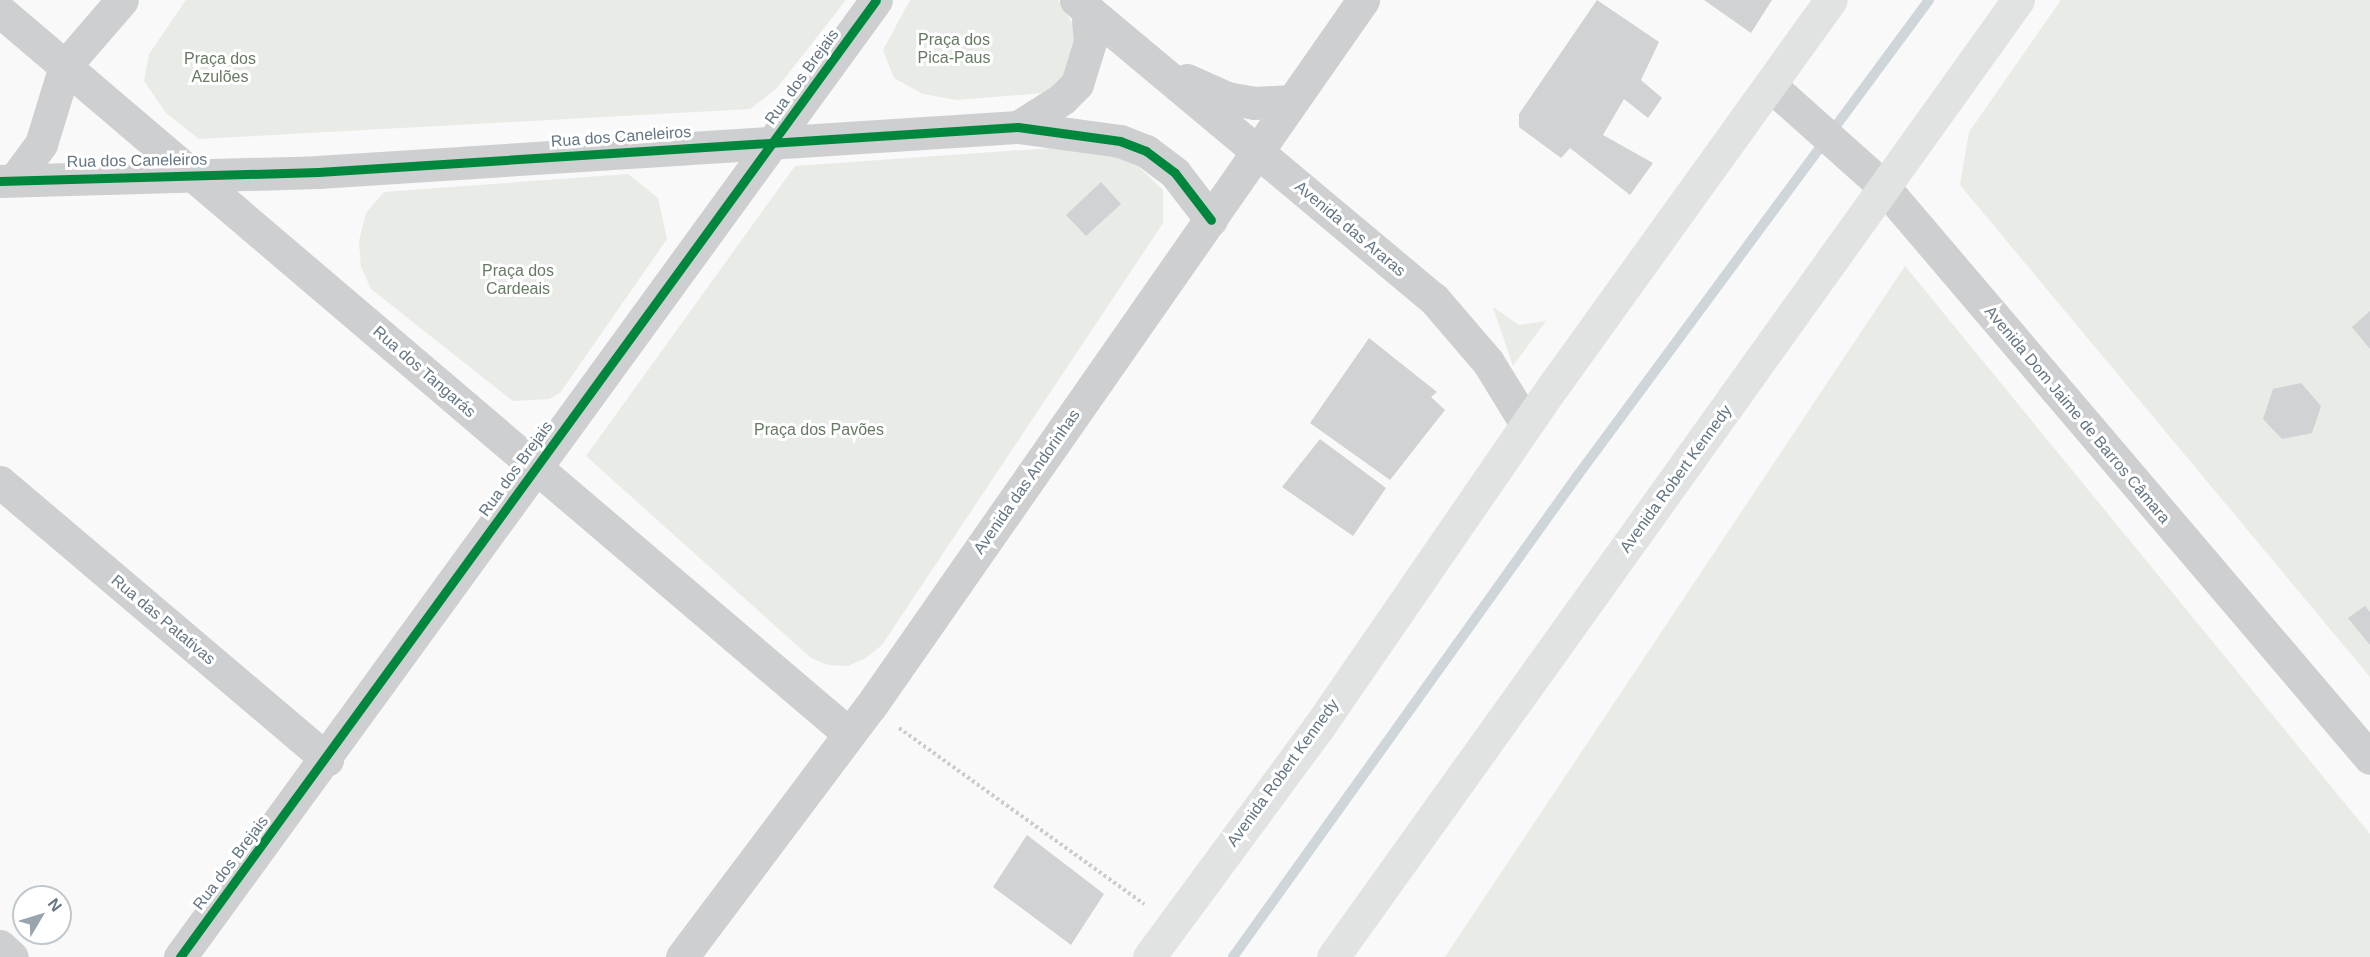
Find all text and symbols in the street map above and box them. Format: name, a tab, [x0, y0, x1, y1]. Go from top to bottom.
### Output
street label: Rua dos Brejais	[761, 26, 843, 128]
park label: Praça dos Pica-Paus	[918, 30, 990, 68]
park label: Praça dos Azulões	[184, 49, 256, 87]
street label: Rua dos Caneleiros	[550, 123, 692, 151]
street label: Rua dos Caneleiros	[67, 150, 207, 172]
street label: Avenida das Araras	[1290, 177, 1410, 281]
park label: Praça dos Cardeais	[482, 261, 554, 299]
street label: Avenida Dom Jaime de Barros Câmara	[1980, 302, 2174, 528]
street label: Rua dos Tangarás	[369, 322, 479, 422]
street label: Avenida Robert Kennedy	[1616, 402, 1736, 556]
street label: Avenida das Andorinhas	[969, 406, 1085, 558]
street label: Rua dos Brejais	[475, 418, 557, 520]
park label: Praça dos Pavões	[754, 420, 884, 440]
street label: Rua das Patativas	[107, 571, 219, 669]
street label: Avenida Robert Kennedy	[1223, 696, 1343, 850]
street label: Rua dos Brejais	[189, 812, 273, 914]
north arrow	[12, 885, 72, 945]
text: N	[45, 895, 65, 915]

